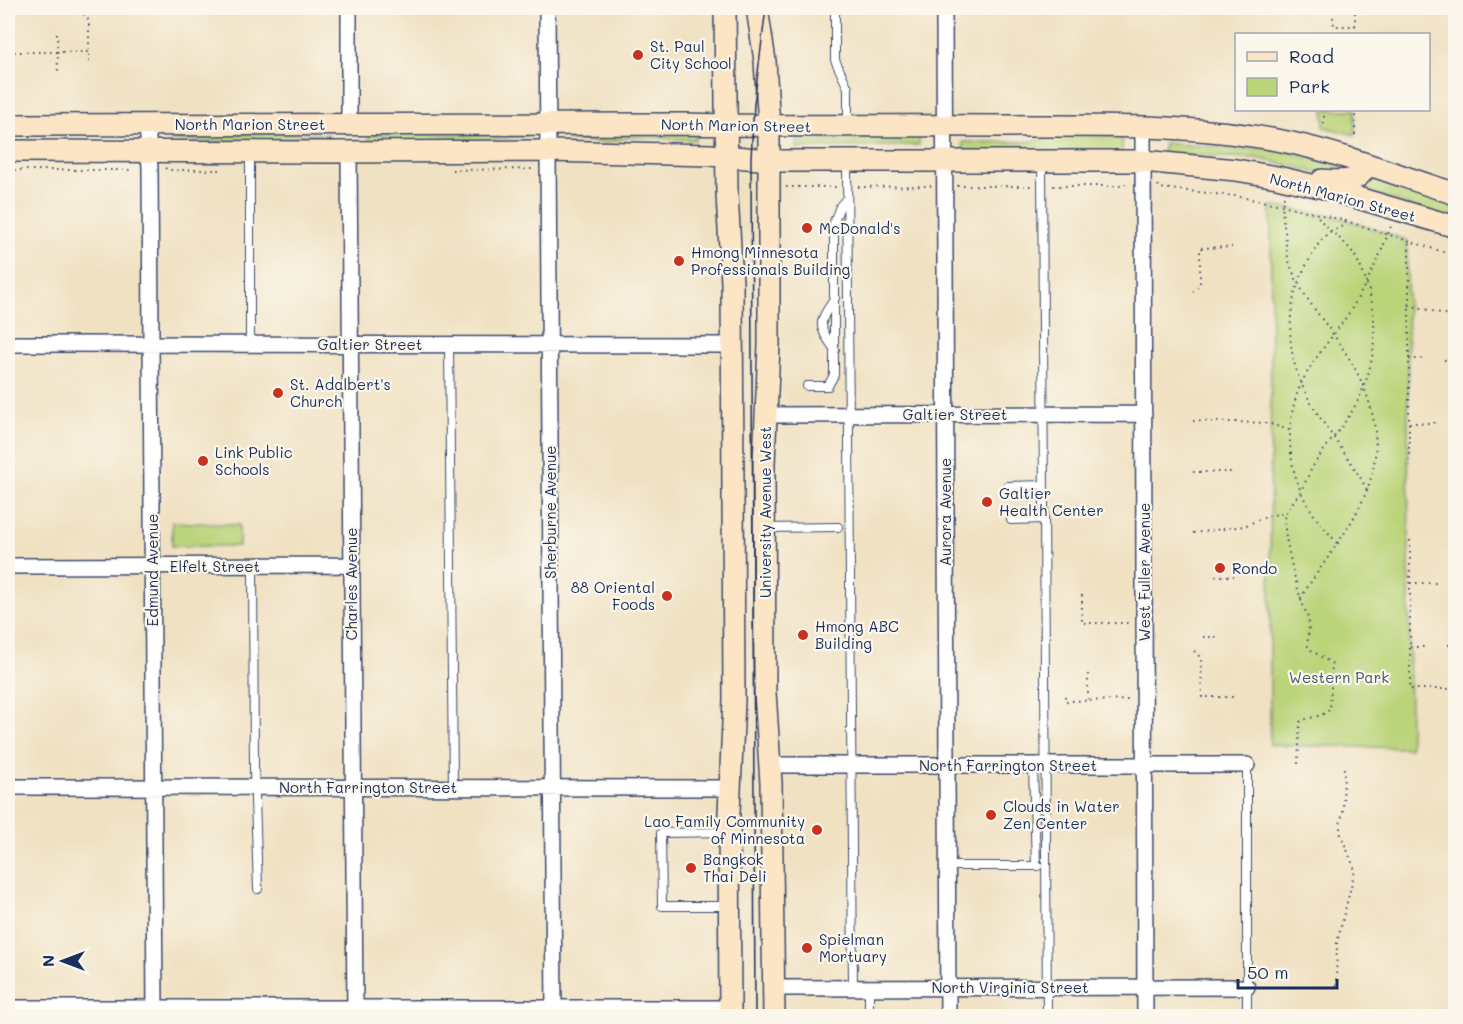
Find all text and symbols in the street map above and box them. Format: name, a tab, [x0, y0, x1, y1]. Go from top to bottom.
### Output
legend	[1235, 33, 1430, 111]
place label: St. Paul City School	[650, 36, 732, 73]
text: Road	[1289, 44, 1334, 68]
marker: St. Paul City School	[631, 48, 645, 62]
text: Park	[1289, 74, 1330, 98]
street label: North Marion Street	[175, 114, 325, 134]
street label: North Marion Street	[661, 114, 811, 136]
street label: North Marion Street	[1268, 168, 1418, 226]
place label: McDonald's	[819, 218, 901, 238]
marker: McDonald's	[800, 221, 814, 235]
place label: Hmong Minnesota Professionals Building	[691, 242, 851, 279]
marker: Hmong Minnesota Professionals Building	[672, 254, 686, 268]
street label: Galtier Street	[318, 334, 422, 354]
place label: St. Adalbert's Church	[290, 374, 391, 411]
marker: St. Adalbert's Church	[271, 386, 285, 400]
street label: Galtier Street	[903, 404, 1007, 424]
street label: University Avenue West	[755, 426, 775, 598]
place label: Link Public Schools	[215, 442, 293, 479]
street label: Sherburne Avenue	[540, 445, 560, 579]
marker: Link Public Schools	[196, 454, 210, 468]
street label: Aurora Avenue	[935, 458, 955, 566]
place label: Galtier Health Center	[999, 483, 1104, 520]
marker: Galtier Health Center	[980, 495, 994, 509]
street label: West Fuller Avenue	[1134, 503, 1154, 641]
street label: Edmund Avenue	[142, 514, 162, 626]
street label: Charles Avenue	[341, 527, 361, 641]
street label: Elfelt Street	[170, 556, 260, 576]
place label: Rondo	[1232, 558, 1277, 578]
marker: Rondo	[1213, 561, 1227, 575]
place label: 88 Oriental Foods	[571, 577, 655, 614]
marker: 88 Oriental Foods	[660, 589, 674, 603]
place label: Hmong ABC Building	[815, 616, 899, 653]
marker: Hmong ABC Building	[796, 628, 810, 642]
park label: Western Park	[1289, 667, 1389, 687]
street label: North Farrington Street	[919, 755, 1097, 775]
street label: North Farrington Street	[279, 777, 457, 797]
place label: Clouds in Water Zen Center	[1003, 796, 1120, 833]
marker: Clouds in Water Zen Center	[984, 808, 998, 822]
place label: Lao Family Community of Minnesota	[644, 811, 805, 848]
marker: Lao Family Community of Minnesota	[810, 823, 824, 837]
place label: Bangkok Thai Deli	[703, 849, 767, 886]
marker: Bangkok Thai Deli	[684, 861, 698, 875]
place label: Spielman Mortuary	[819, 929, 887, 966]
north arrow	[33, 931, 93, 991]
marker: Spielman Mortuary	[800, 941, 814, 955]
scale bar	[1238, 952, 1337, 990]
text: N	[37, 955, 58, 967]
text: 50 m	[1247, 960, 1289, 984]
street label: North Virginia Street	[931, 977, 1089, 997]

